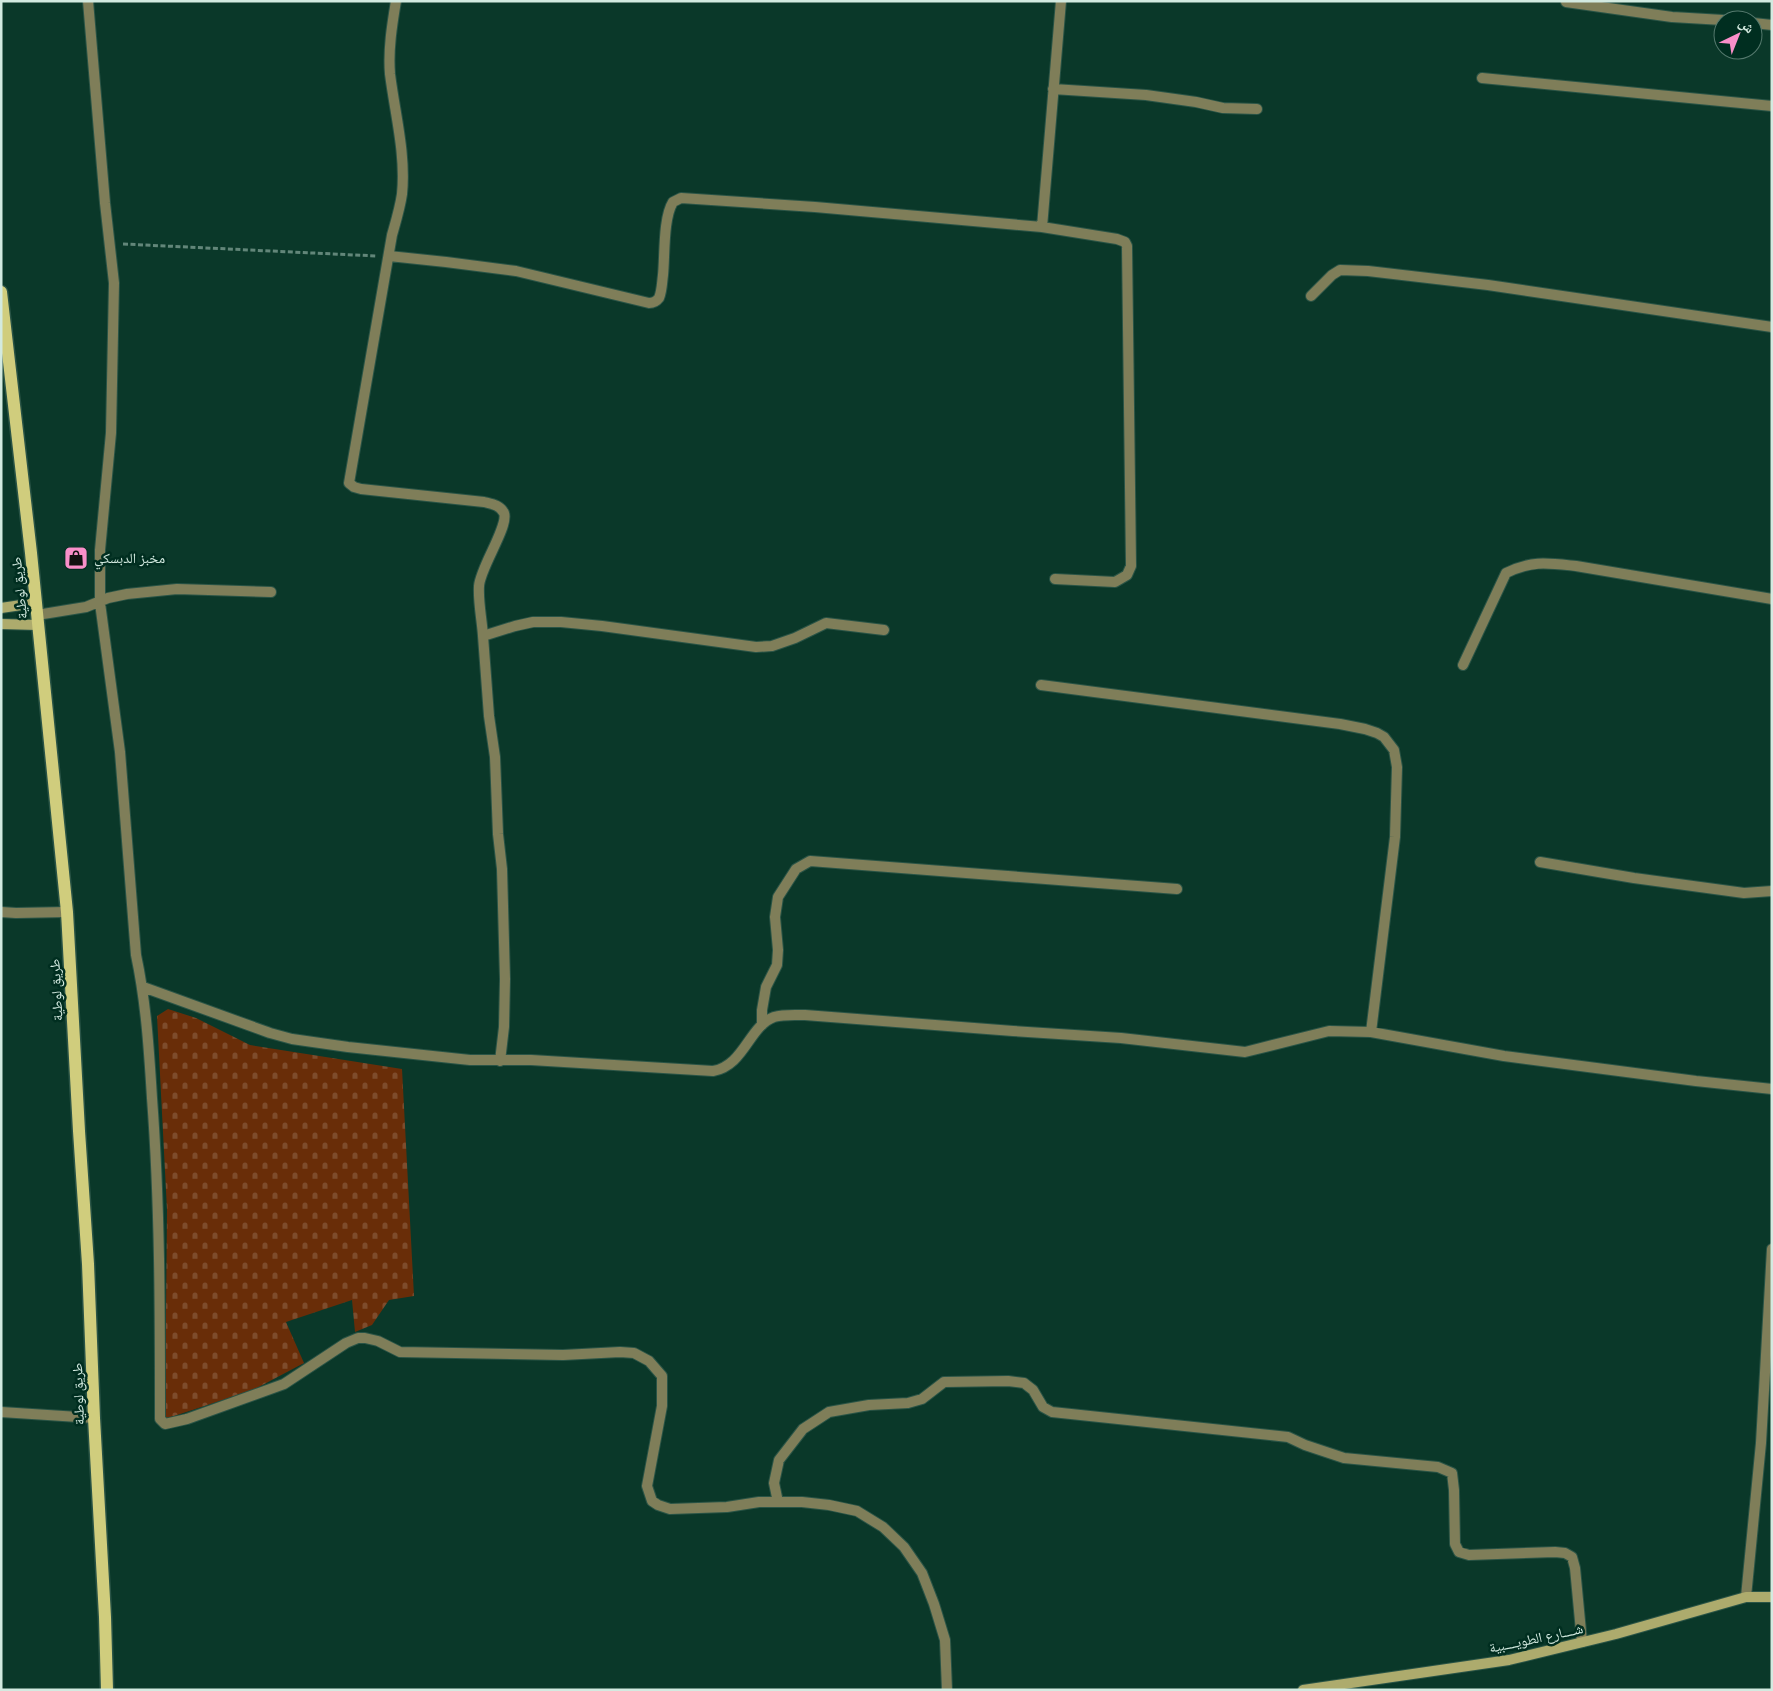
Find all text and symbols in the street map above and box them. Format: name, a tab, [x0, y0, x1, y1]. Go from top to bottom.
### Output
north arrow	[1713, 10, 1763, 60]
text: ش	[1735, 15, 1757, 37]
shop icon: مخبز الدبسكي	[63, 545, 89, 571]
place label: مخبز الدبسكي	[94, 551, 165, 570]
street label: طريق لوطية	[9, 556, 32, 620]
street label: طريق لوطية	[47, 958, 68, 1021]
street label: طريق لوطية	[70, 1363, 89, 1425]
street label: شــــارع الطويــــبية	[1488, 1621, 1585, 1658]

